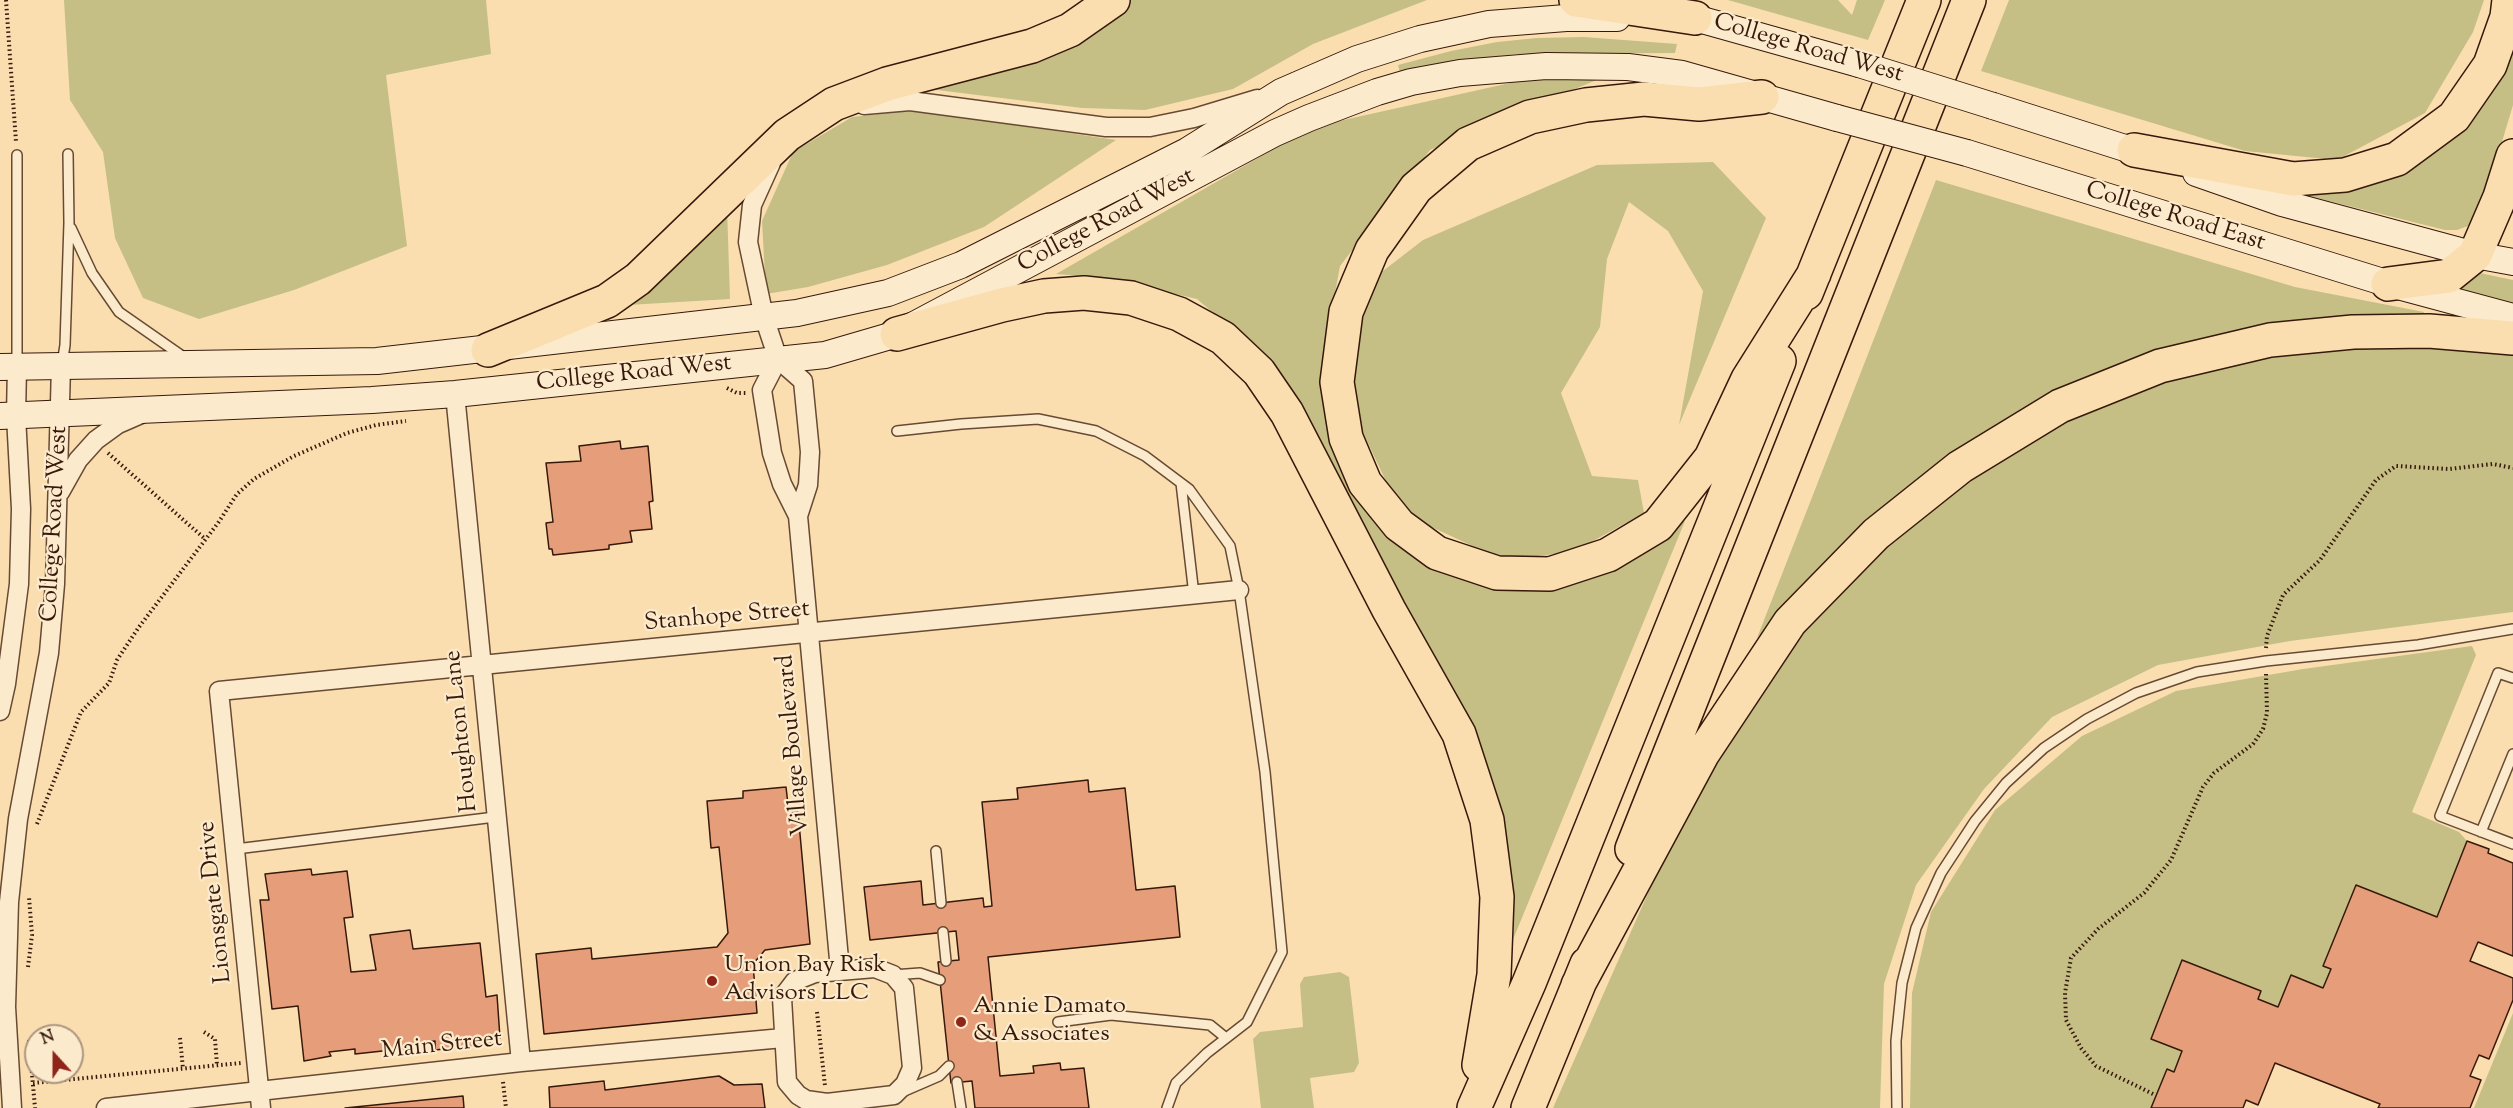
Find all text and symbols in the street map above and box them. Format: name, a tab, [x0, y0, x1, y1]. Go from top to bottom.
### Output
street label: College Road West	[1710, 9, 1906, 91]
street label: College Road West	[1014, 163, 1200, 281]
street label: College Road East	[2082, 177, 2268, 259]
street label: College Road West	[535, 350, 733, 400]
street label: College Road West	[36, 425, 76, 623]
street label: Stanhope Street	[643, 596, 811, 640]
street label: Houghton Lane	[440, 649, 486, 813]
street label: Village Boulevard	[773, 653, 817, 837]
street label: Lionsgate Drive	[194, 820, 240, 984]
place label: Union Bay Risk Advisors LLC	[724, 953, 886, 1009]
marker: Union Bay Risk Advisors LLC	[705, 974, 719, 988]
place label: Annie Damato & Associates	[973, 994, 1126, 1050]
marker: Annie Damato & Associates	[954, 1015, 968, 1029]
north arrow	[24, 1024, 84, 1084]
text: N	[38, 1026, 58, 1052]
street label: Main Street	[380, 1026, 504, 1068]

